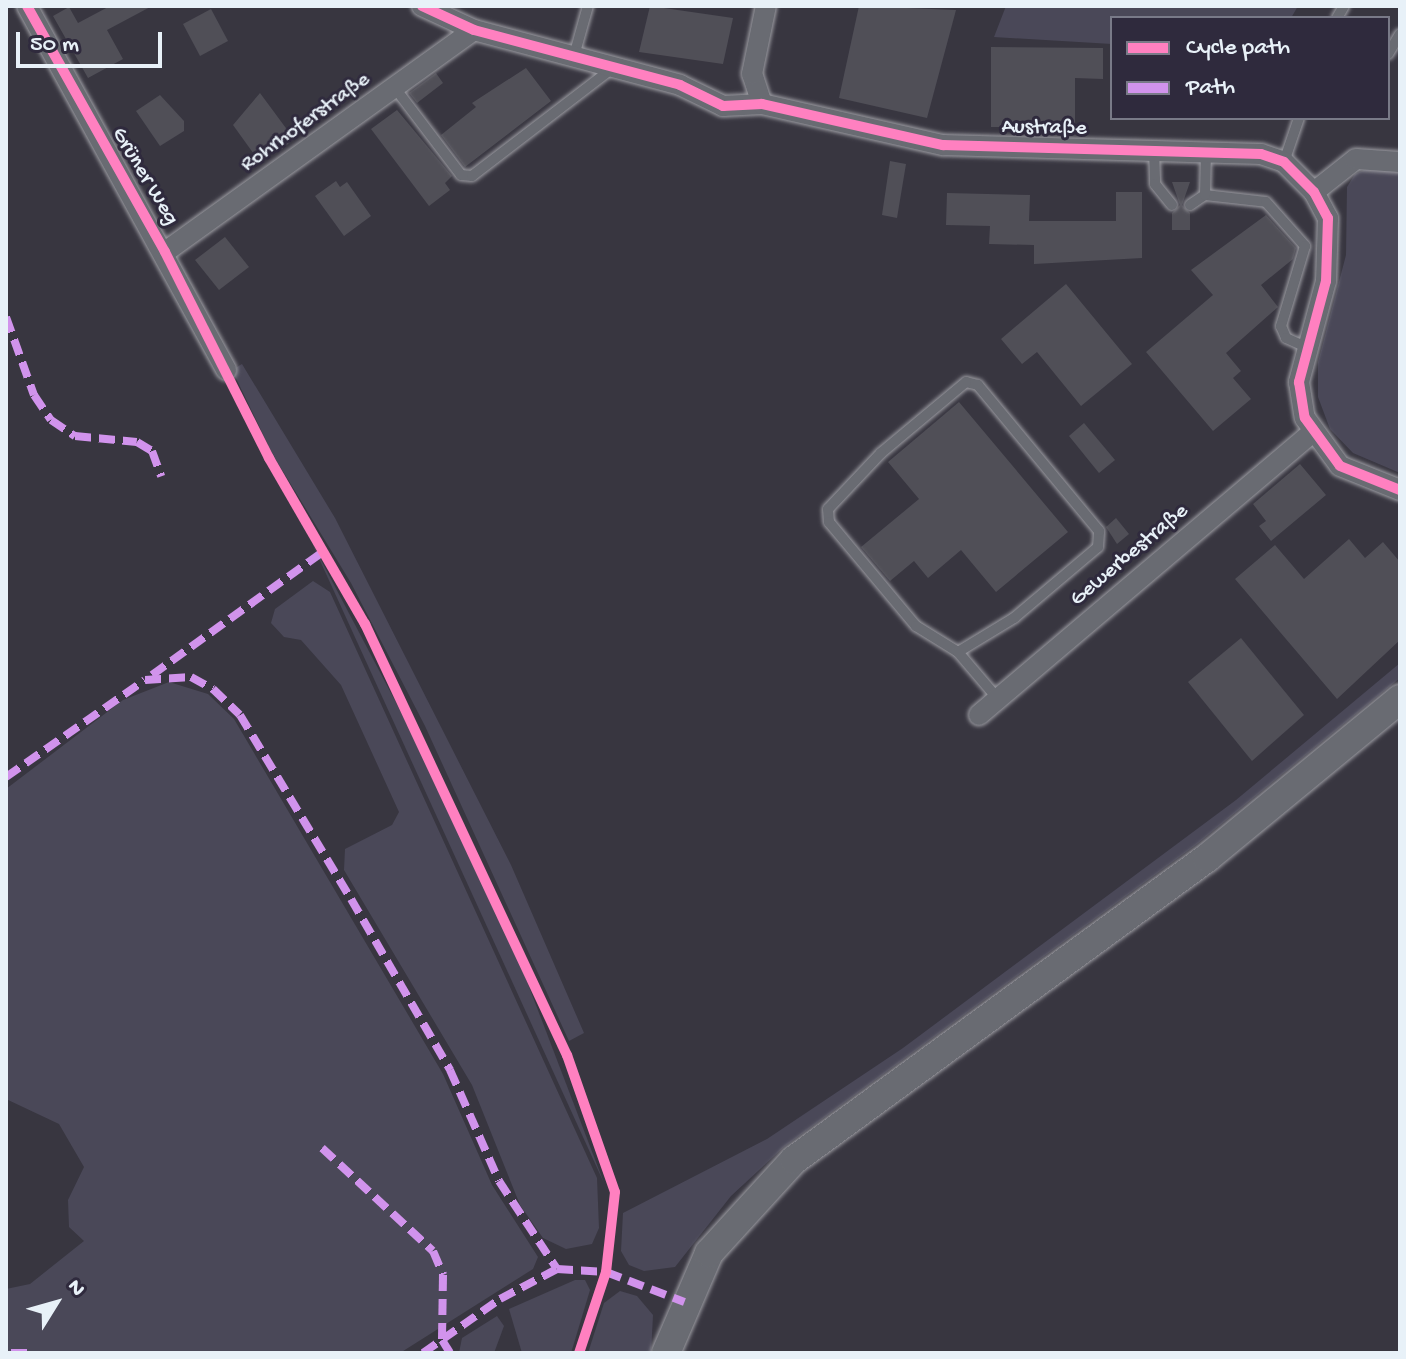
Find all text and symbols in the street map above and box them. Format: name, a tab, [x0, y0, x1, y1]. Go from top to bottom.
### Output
scale bar	[20, 16, 166, 66]
legend	[1110, 16, 1390, 120]
text: 50 m	[30, 31, 79, 60]
text: Cycle path	[1186, 34, 1290, 63]
street label: Rohrhoferstraße	[236, 67, 376, 179]
text: Path	[1186, 74, 1235, 103]
street label: Austraße	[1001, 115, 1087, 143]
street label: Grüner Weg	[105, 123, 183, 231]
street label: Gewerbestraße	[1066, 499, 1194, 613]
north arrow	[16, 1263, 96, 1343]
text: N	[60, 1275, 90, 1302]

